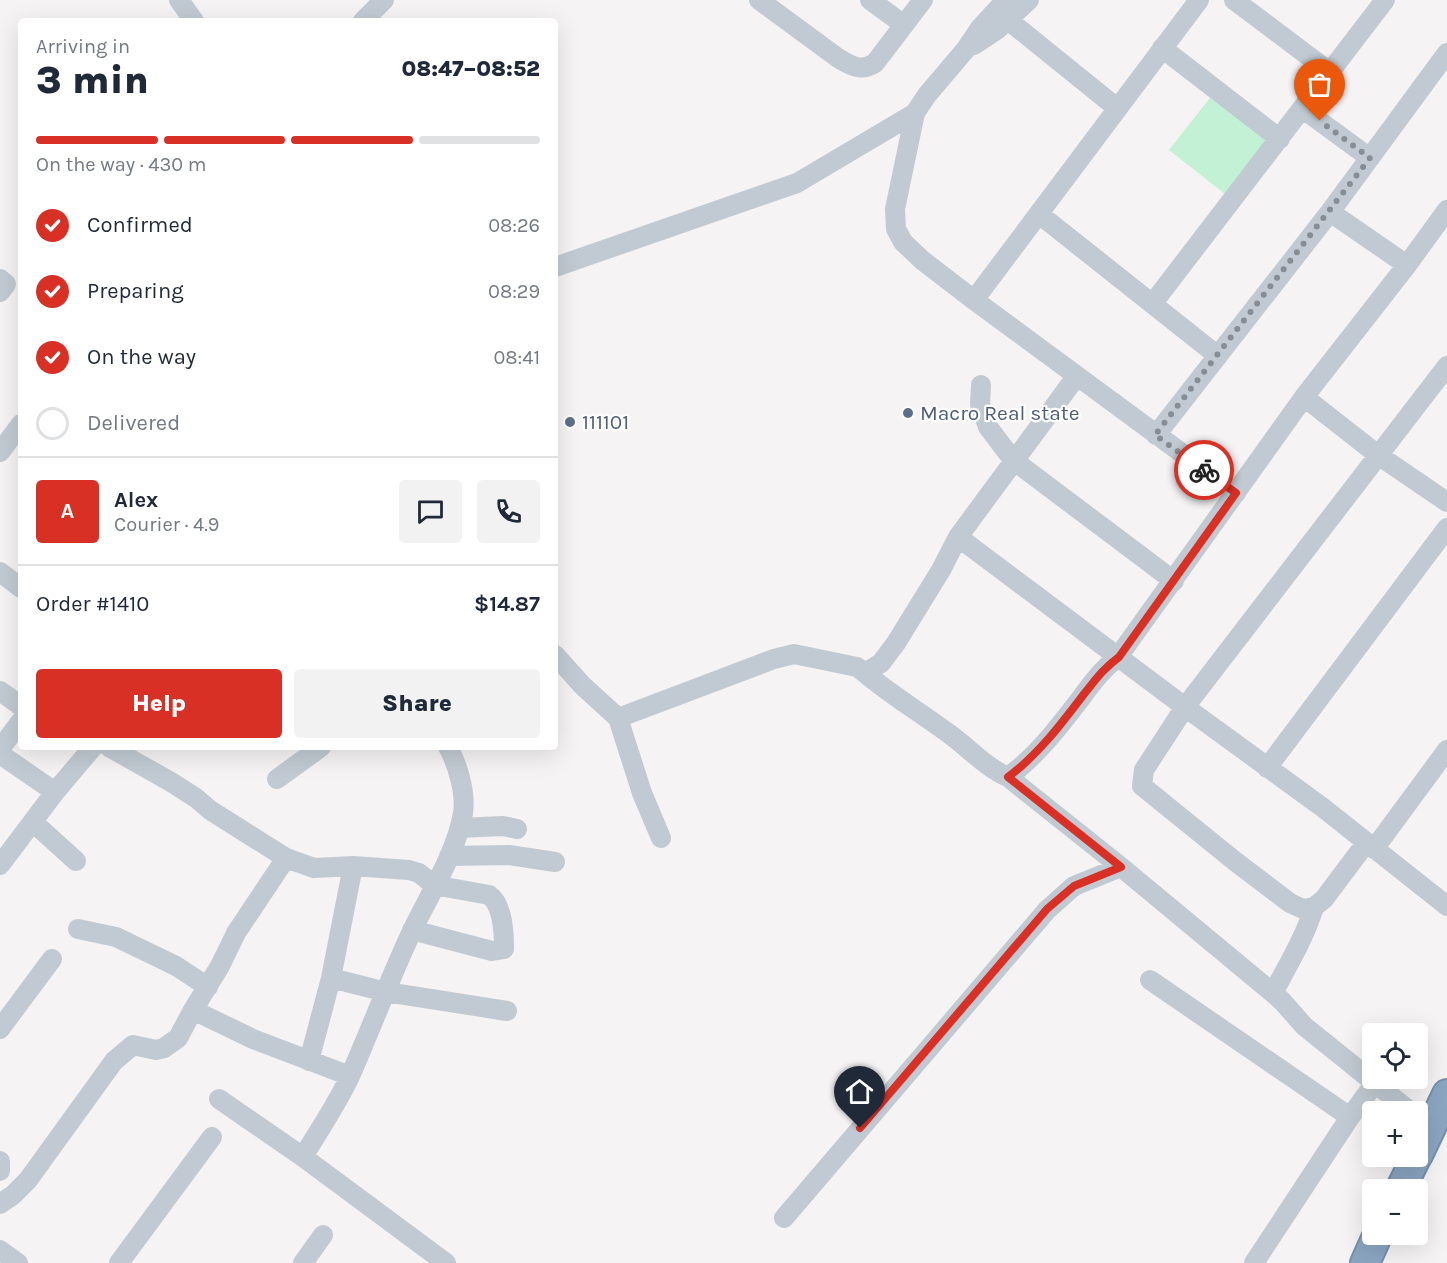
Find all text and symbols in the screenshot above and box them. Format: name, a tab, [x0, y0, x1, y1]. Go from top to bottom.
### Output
text: Arriving in	[36, 35, 130, 58]
text: 08:47–08:52	[401, 56, 540, 82]
text: 3 min	[36, 57, 149, 103]
pin	[1294, 59, 1345, 121]
icon: bag	[1303, 68, 1336, 101]
text: On the way · 430 m	[36, 153, 207, 176]
icon: check	[36, 209, 69, 242]
text: Confirmed	[87, 212, 193, 238]
text: 08:26	[488, 214, 540, 237]
icon: check	[36, 275, 69, 308]
text: Preparing	[87, 278, 184, 304]
text: 08:29	[488, 280, 540, 303]
icon: check	[36, 341, 69, 374]
text: On the way	[87, 344, 196, 370]
text: 08:41	[493, 346, 540, 369]
place label: Macro Real state	[920, 401, 1079, 425]
marker: Macro Real state	[901, 406, 915, 420]
text: Delivered	[87, 410, 180, 436]
place label: 111101	[582, 410, 629, 434]
marker: 111101	[563, 415, 577, 429]
courier	[1174, 440, 1234, 500]
icon: bike	[1188, 454, 1221, 487]
button: chat	[399, 480, 462, 543]
button: phone	[477, 480, 540, 543]
text: Alex	[114, 487, 158, 513]
text: A	[61, 498, 74, 524]
text: Courier · 4.9	[114, 513, 219, 536]
text: Order #1410	[36, 591, 149, 617]
text: $14.87	[474, 591, 540, 617]
button: Help	[36, 669, 282, 738]
button: Share	[294, 669, 540, 738]
map controls	[1362, 1023, 1428, 1245]
button: locate	[1362, 1023, 1428, 1089]
pin	[834, 1066, 885, 1128]
icon: home	[843, 1075, 876, 1108]
button: +	[1362, 1101, 1428, 1167]
button: −	[1362, 1179, 1428, 1245]

